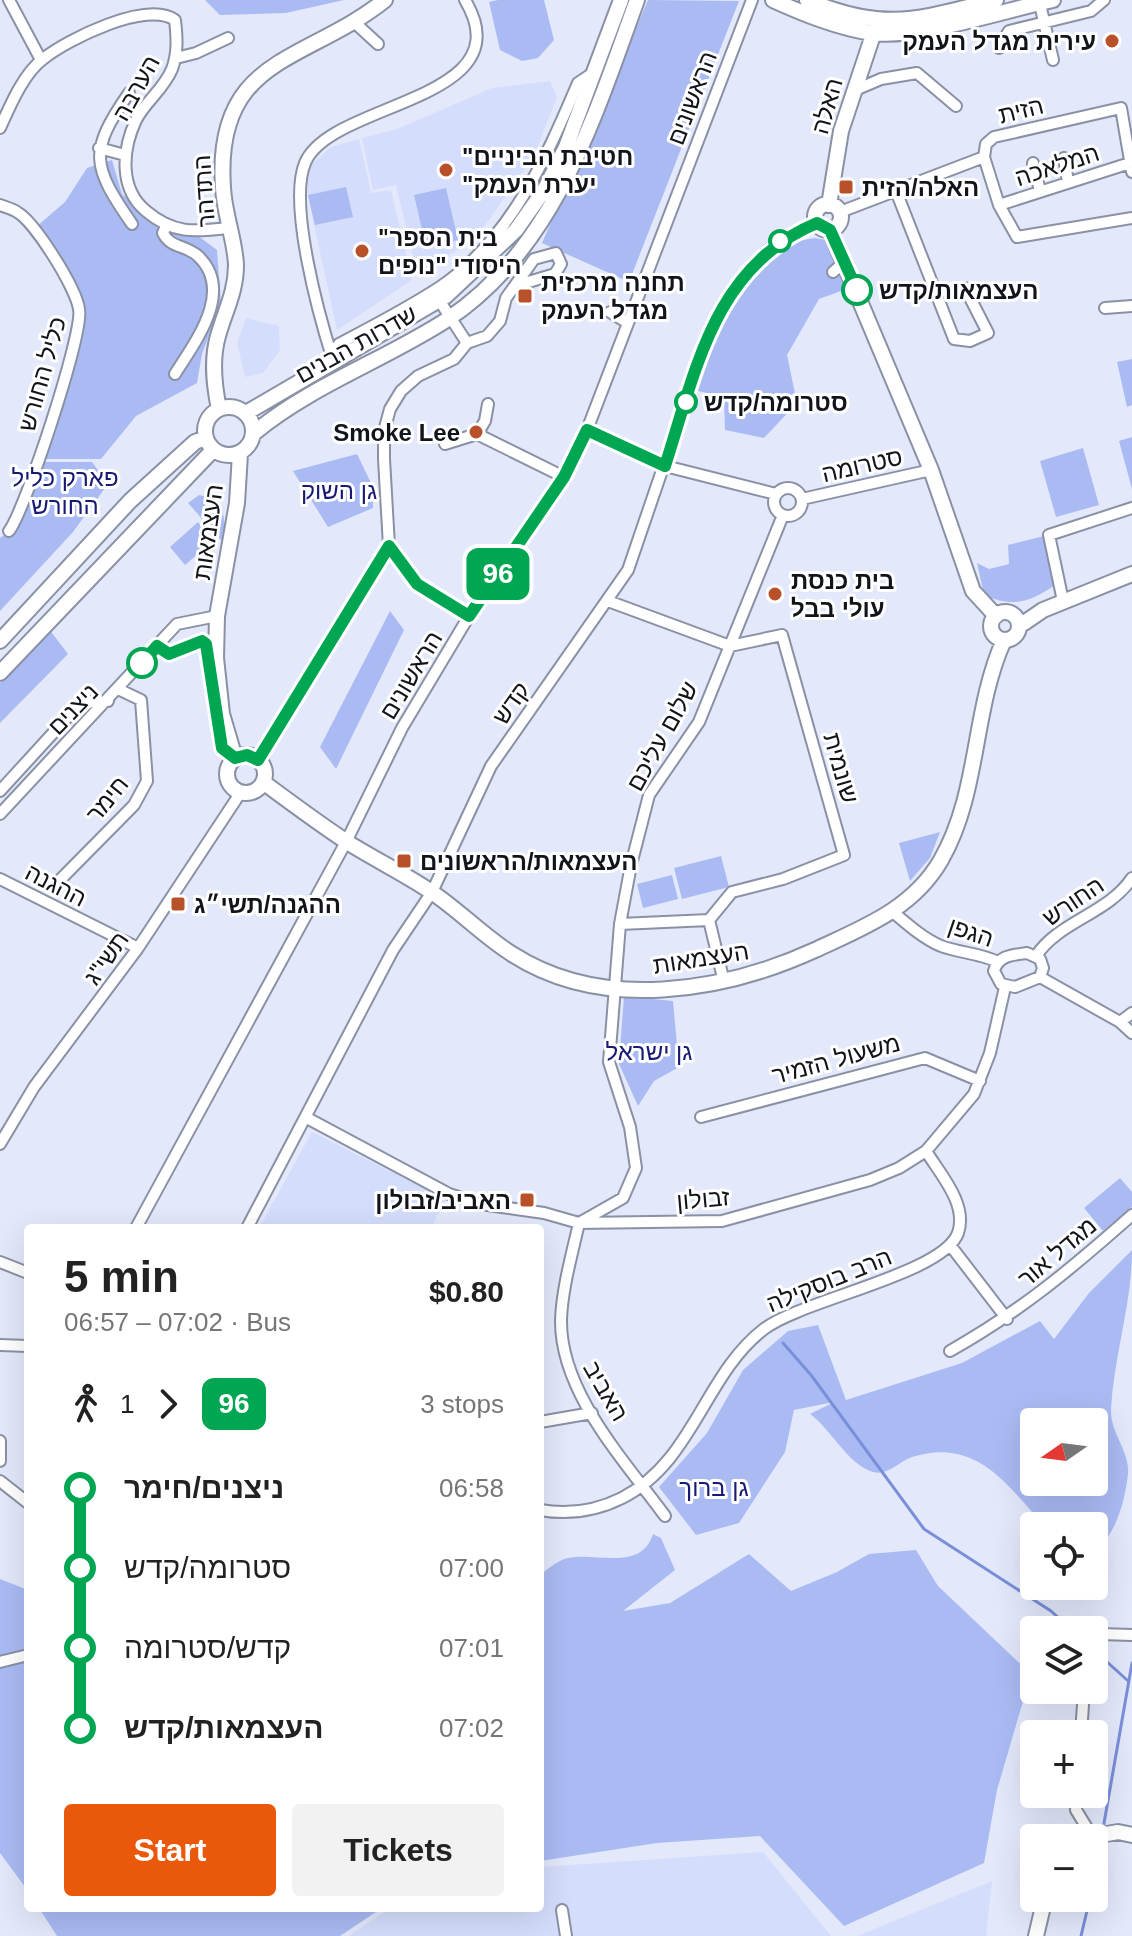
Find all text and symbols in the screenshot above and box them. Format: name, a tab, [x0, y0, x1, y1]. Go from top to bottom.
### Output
place label: עירית מגדל העמק	[902, 28, 1096, 55]
marker: עירית מגדל העמק	[1103, 32, 1121, 50]
street label: הראשונים	[662, 48, 722, 148]
street label: הערבה	[107, 50, 165, 126]
street label: האלה	[806, 75, 848, 137]
street label: הזית	[996, 91, 1046, 129]
street label: המלאכה	[1011, 139, 1103, 191]
place label: "חטיבת הביניים "יערת העמק	[462, 143, 633, 198]
street label: התדהר	[188, 154, 220, 228]
marker: "חטיבת הביניים "יערת העמק	[437, 161, 455, 179]
place label: האלה/הזית	[862, 174, 979, 201]
marker: האלה/הזית	[837, 178, 855, 196]
place label: "בית הספר היסודי "נופים	[378, 224, 522, 279]
unlabelled marker	[769, 230, 791, 252]
marker: "בית הספר היסודי "נופים	[353, 242, 371, 260]
place label: תחנה מרכזית מגדל העמק	[541, 269, 685, 324]
marker: העצמאות/קדש	[842, 275, 872, 305]
place label: העצמאות/קדש	[879, 277, 1039, 304]
marker: תחנה מרכזית מגדל העמק	[516, 287, 534, 305]
street label: שדרות הבנים	[291, 300, 421, 388]
street label: כליל החורש	[13, 314, 71, 434]
place label: סטרומה/קדש	[704, 389, 848, 416]
marker: סטרומה/קדש	[675, 391, 697, 413]
place label: Smoke Lee	[333, 419, 460, 446]
marker: Smoke Lee	[467, 423, 485, 441]
street label: סטרומה	[819, 443, 905, 487]
park label: פארק כליל החורש	[11, 464, 119, 519]
park label: גן השוק	[301, 477, 377, 504]
street label: העצמאות	[188, 482, 228, 582]
line badge: 96	[462, 548, 534, 600]
text: 96	[482, 558, 514, 589]
place label: בית כנסת עולי בבל	[791, 567, 894, 622]
marker: בית כנסת עולי בבל	[766, 585, 784, 603]
street label: הראשונים	[374, 626, 448, 724]
unlabelled marker	[127, 648, 157, 678]
street label: קדש	[487, 677, 535, 729]
street label: שלום עליכם	[621, 677, 703, 795]
street label: ניצנים	[42, 678, 104, 740]
street label: שונמית	[818, 730, 864, 806]
street label: חימר	[81, 771, 133, 827]
place label: העצמאות/הראשונים	[420, 848, 638, 875]
marker: העצמאות/הראשונים	[395, 852, 413, 870]
street label: ההגנה	[21, 858, 91, 912]
street label: החורש	[1037, 871, 1109, 931]
place label: ההגנה/תשי״ג	[194, 891, 341, 918]
marker: ההגנה/תשי״ג	[169, 895, 187, 913]
street label: הגפן	[945, 912, 997, 952]
street label: תשי"ג	[78, 926, 134, 990]
street label: העצמאות	[651, 937, 751, 979]
street label: משעול הזמיר	[769, 1029, 903, 1089]
park label: גן ישראל	[606, 1038, 692, 1065]
street label: זבולון	[675, 1183, 731, 1215]
place label: האביב/זבולון	[375, 1187, 511, 1214]
marker: האביב/זבולון	[518, 1191, 536, 1209]
street label: מגדל אור	[1013, 1212, 1101, 1292]
street label: הרב בוסקילה	[763, 1243, 895, 1317]
text: 5 min	[64, 1252, 179, 1301]
text: $0.80	[429, 1275, 504, 1308]
text: 06:57 – 07:02 · Bus	[64, 1307, 291, 1337]
street label: האביב	[578, 1356, 634, 1426]
icon: walk	[64, 1382, 108, 1426]
icon: forward	[146, 1382, 190, 1426]
text: 96	[218, 1388, 250, 1419]
text: 1	[120, 1389, 134, 1419]
text: 3 stops	[420, 1389, 504, 1419]
north arrow	[1020, 1408, 1108, 1496]
map controls	[1020, 1408, 1108, 1912]
text: ניצנים/חימר	[124, 1471, 284, 1504]
text: 06:58	[439, 1473, 504, 1503]
park label: גן ברוך	[679, 1474, 749, 1501]
button: locate	[1020, 1512, 1108, 1600]
text: סטרומה/קדש	[124, 1551, 291, 1584]
text: 07:00	[439, 1553, 504, 1583]
button: layers	[1020, 1616, 1108, 1704]
text: קדש/סטרומה	[124, 1631, 291, 1664]
text: 07:01	[439, 1633, 504, 1663]
text: העצמאות/קדש	[124, 1711, 323, 1744]
text: 07:02	[439, 1713, 504, 1743]
button: +	[1020, 1720, 1108, 1808]
button: Start	[64, 1804, 276, 1896]
button: Tickets	[292, 1804, 504, 1896]
button: −	[1020, 1824, 1108, 1912]

